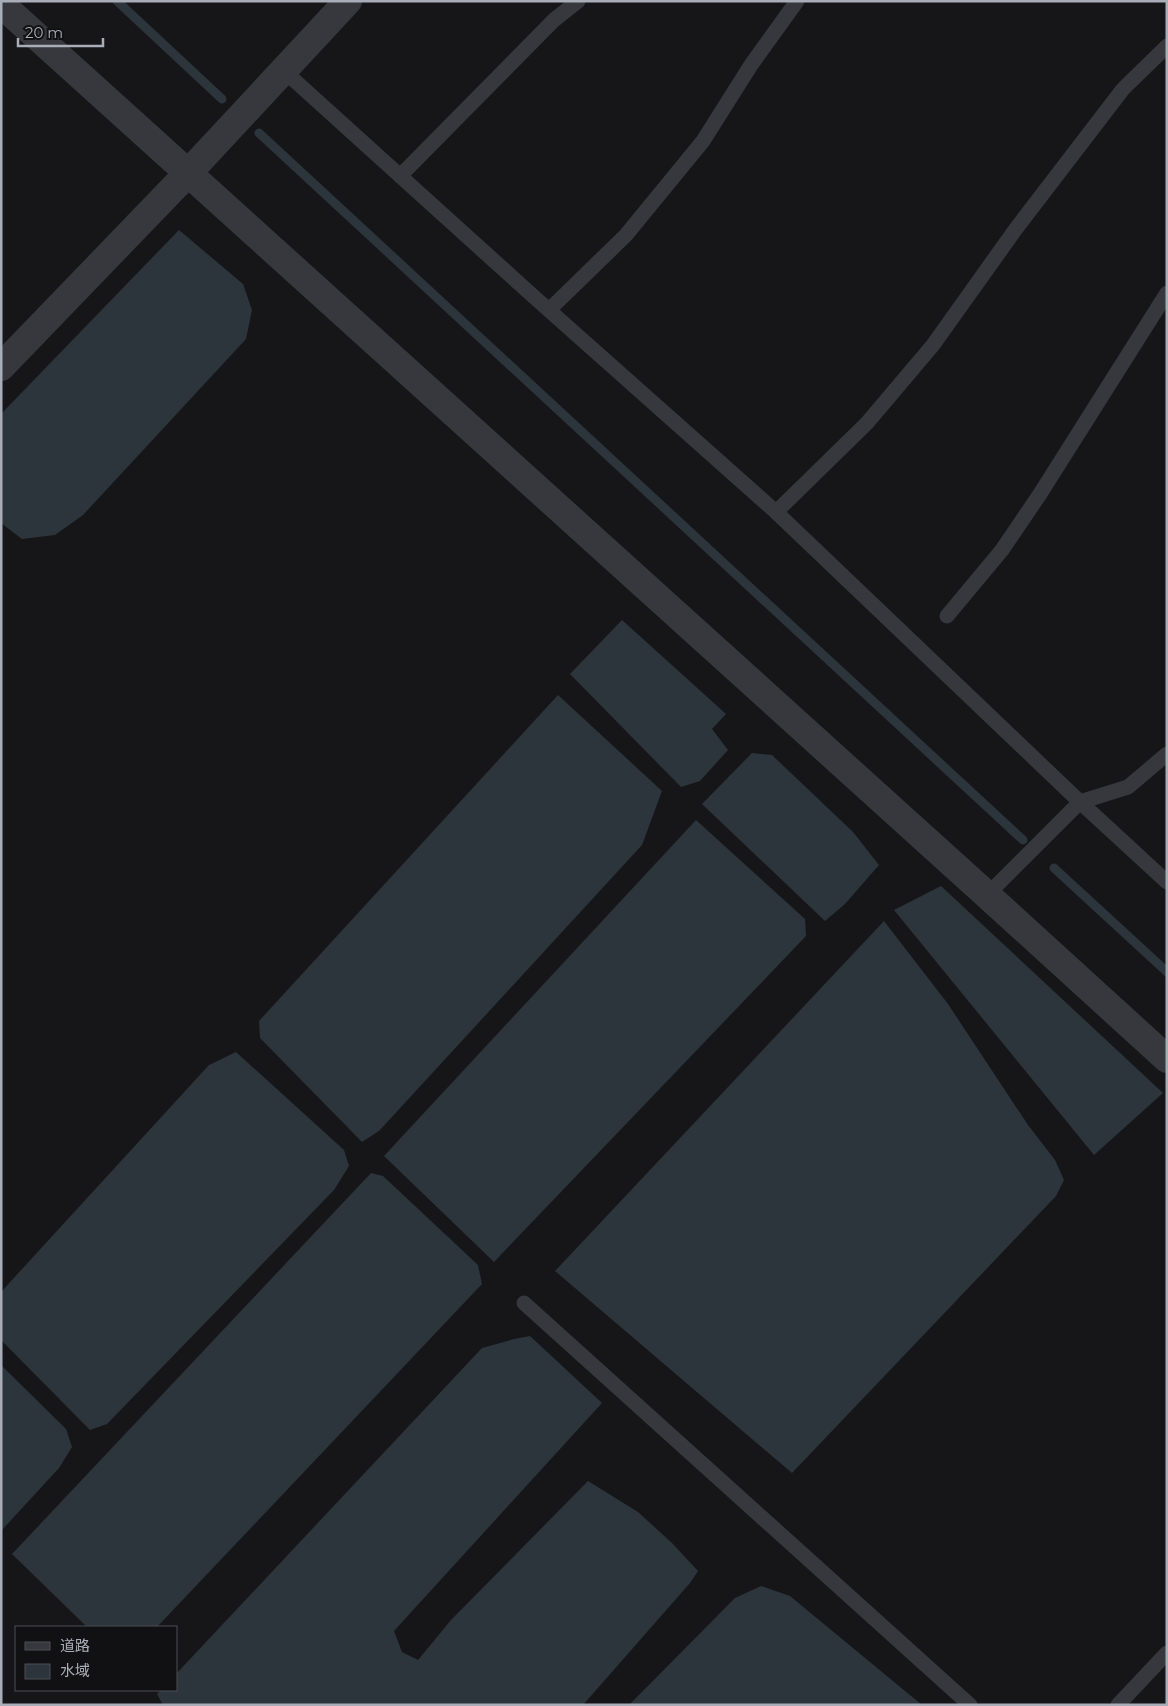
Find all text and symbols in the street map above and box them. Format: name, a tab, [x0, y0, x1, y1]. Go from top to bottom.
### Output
scale bar	[18, 15, 102, 47]
text: 20 m	[25, 23, 63, 42]
legend	[15, 1626, 178, 1691]
text: 道路	[60, 1636, 90, 1655]
text: 水域	[60, 1661, 90, 1680]

